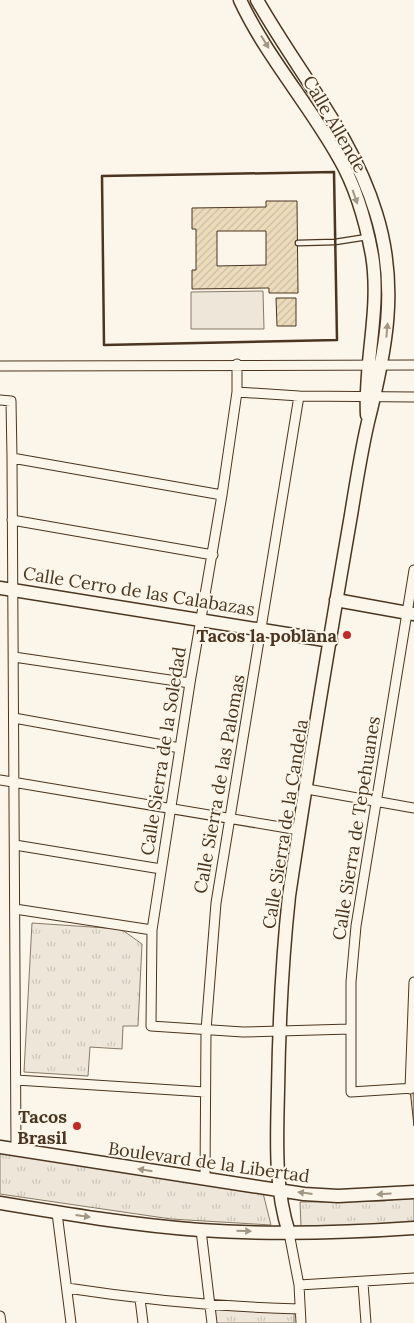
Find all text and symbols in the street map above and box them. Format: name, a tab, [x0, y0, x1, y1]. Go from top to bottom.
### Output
one-way arrow	[260, 35, 269, 48]
street label: Calle Allende	[298, 71, 372, 177]
one-way arrow	[352, 189, 359, 204]
one-way arrow	[383, 322, 391, 338]
street label: Calle Cerro de las Calabazas	[21, 561, 257, 621]
place label: Tacos la poblana	[197, 624, 338, 647]
marker: Tacos la poblana	[341, 629, 353, 641]
street label: Calle Sierra de la Soledad	[135, 645, 191, 857]
street label: Calle Sierra de las Palomas	[188, 673, 250, 895]
street label: Calle Sierra de Tepehuanes	[327, 714, 385, 942]
street label: Calle Sierra de la Candela	[257, 717, 313, 931]
place label: Tacos Brasil	[17, 1105, 67, 1149]
marker: Tacos Brasil	[71, 1120, 83, 1132]
street label: Boulevard de la Libertad	[107, 1136, 311, 1188]
one-way arrow	[136, 1166, 152, 1174]
one-way arrow	[297, 1189, 313, 1197]
one-way arrow	[376, 1190, 392, 1198]
one-way arrow	[75, 1212, 91, 1220]
one-way arrow	[237, 1228, 253, 1236]

